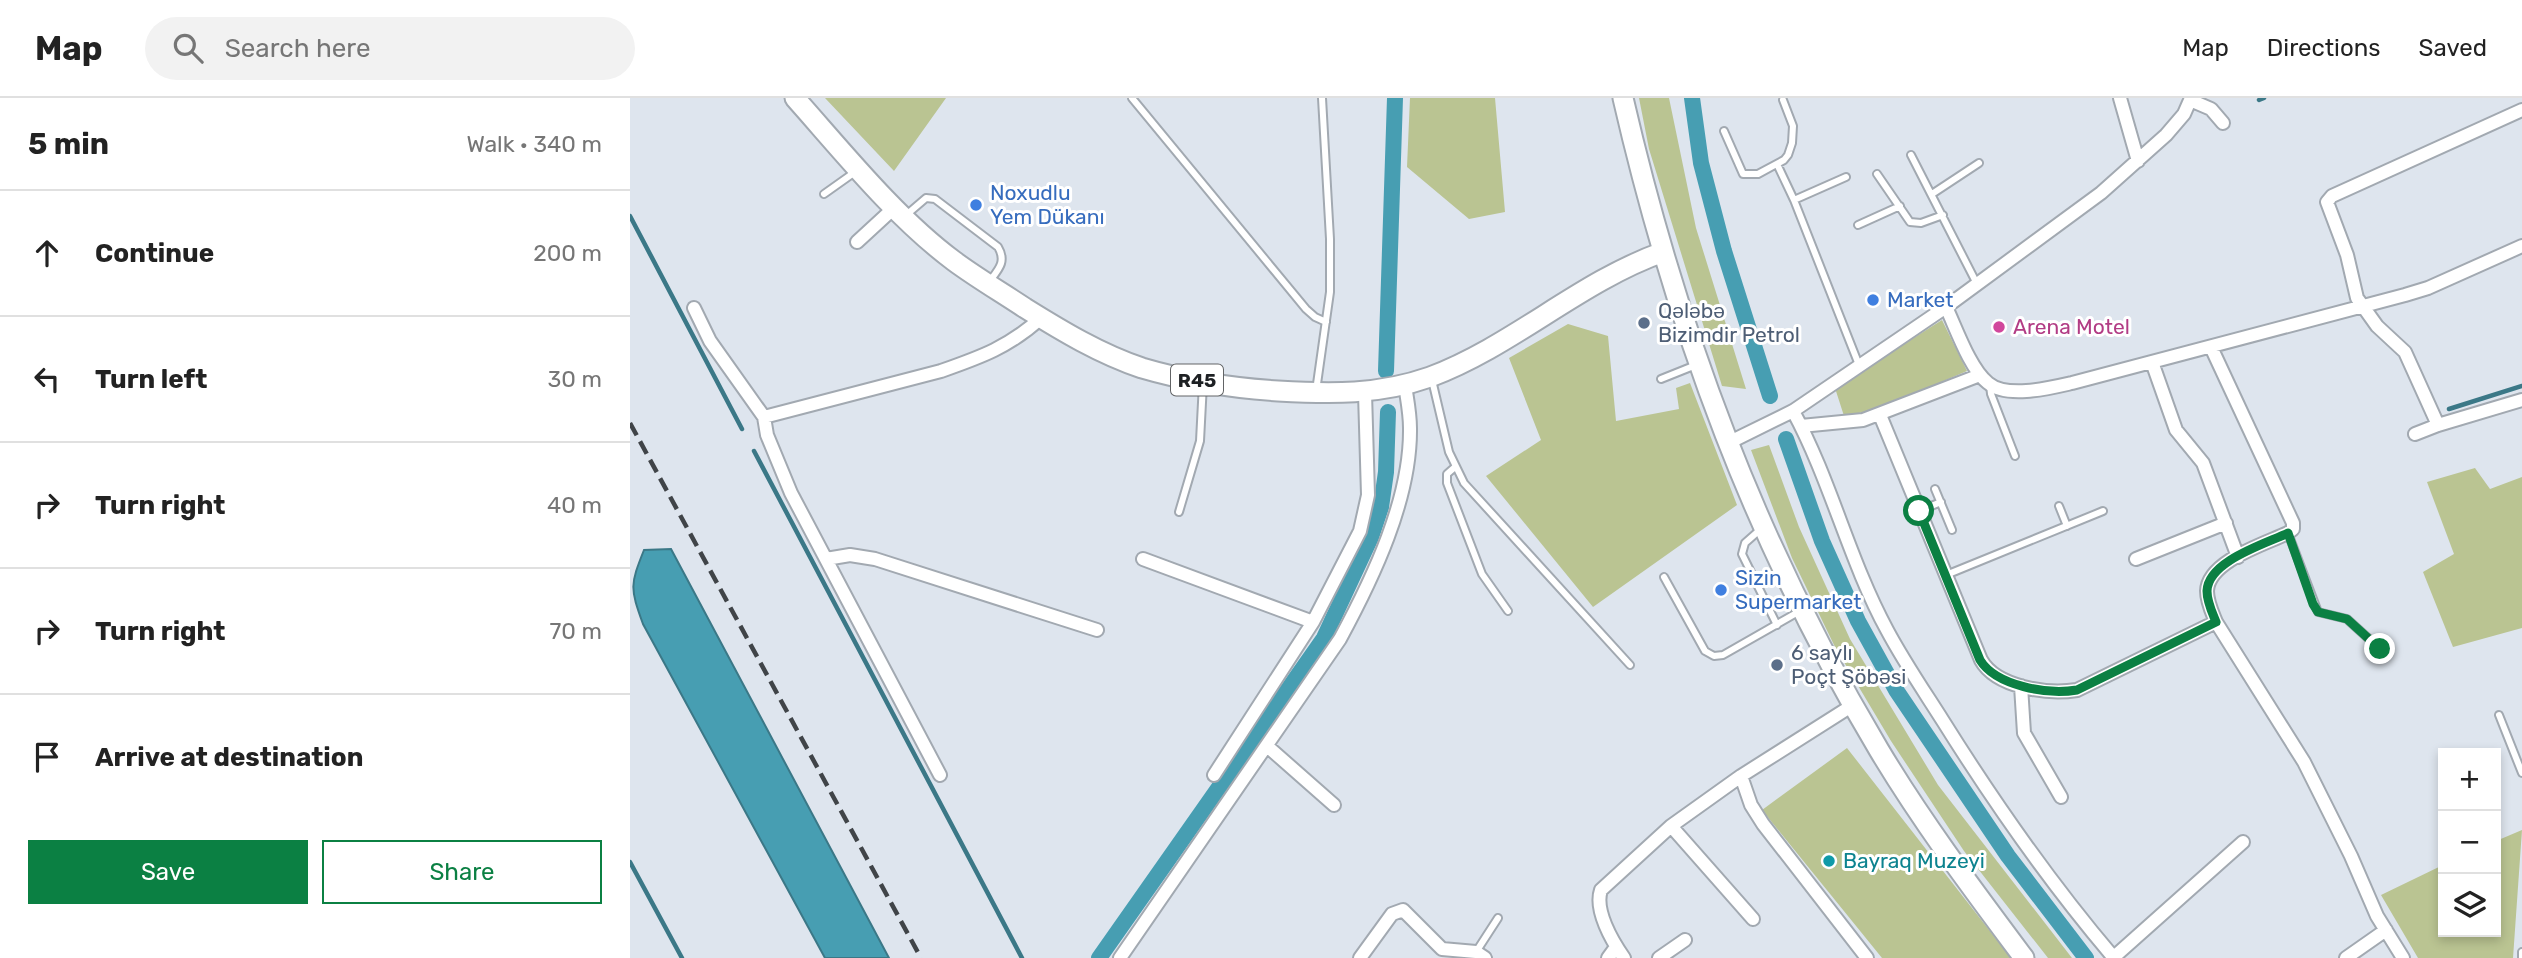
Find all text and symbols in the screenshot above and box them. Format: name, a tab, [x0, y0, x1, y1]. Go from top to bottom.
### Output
search box	[145, 17, 635, 80]
text: Map	[35, 29, 103, 68]
icon: search	[169, 29, 207, 67]
text: Search here	[225, 33, 370, 64]
text: Map	[2182, 34, 2229, 62]
text: Directions	[2267, 34, 2380, 62]
text: Saved	[2418, 34, 2487, 62]
text: 5 min	[28, 126, 109, 162]
text: Walk · 340 m	[467, 130, 602, 158]
place label: Noxudlu Yem Dükanı	[990, 180, 1105, 229]
marker: Noxudlu Yem Dükanı	[968, 197, 984, 213]
icon: ahead	[28, 234, 66, 272]
text: Continue	[95, 238, 214, 269]
text: 200 m	[533, 239, 602, 267]
place label: Market	[1887, 287, 1953, 312]
marker: Market	[1865, 292, 1881, 308]
place label: Qələbə Bizimdir Petrol	[1658, 298, 1800, 347]
place label: Arena Motel	[2013, 314, 2130, 339]
marker: Qələbə Bizimdir Petrol	[1636, 315, 1652, 331]
marker: Arena Motel	[1991, 319, 2007, 335]
icon: left	[28, 360, 66, 398]
text: Turn left	[95, 364, 207, 395]
road number: R45	[1171, 364, 1223, 396]
text: 30 m	[547, 365, 602, 393]
icon: right	[28, 486, 66, 524]
text: Turn right	[95, 490, 225, 521]
text: 40 m	[547, 491, 602, 519]
route start	[1903, 495, 1934, 526]
place label: Sizin Supermarket	[1735, 565, 1861, 614]
marker: Sizin Supermarket	[1713, 582, 1729, 598]
icon: right	[28, 612, 66, 650]
text: Turn right	[95, 616, 225, 647]
text: 70 m	[550, 617, 602, 645]
route end	[2364, 633, 2395, 664]
place label: 6 saylı Poçt Şöbəsi	[1791, 640, 1906, 689]
marker: 6 saylı Poçt Şöbəsi	[1769, 657, 1785, 673]
icon: arrive	[28, 738, 66, 776]
text: Arrive at destination	[95, 742, 363, 773]
map controls	[2438, 748, 2501, 937]
button: +	[2438, 748, 2501, 811]
button: −	[2438, 811, 2501, 874]
button: Save	[28, 840, 308, 904]
button: Share	[322, 840, 602, 904]
place label: Bayraq Muzeyi	[1843, 848, 1985, 873]
marker: Bayraq Muzeyi	[1821, 853, 1837, 869]
button: layers	[2438, 874, 2501, 937]

